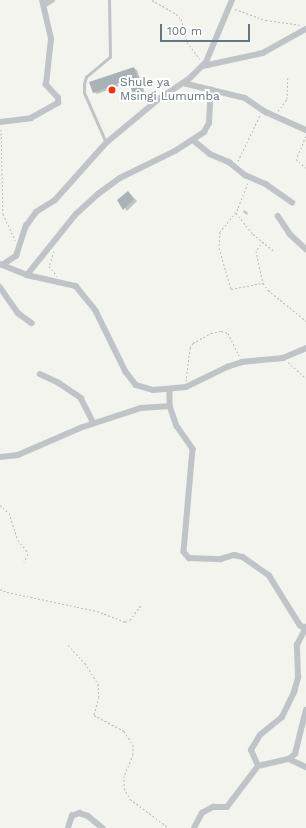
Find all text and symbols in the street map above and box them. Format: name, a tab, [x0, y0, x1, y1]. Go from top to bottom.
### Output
scale bar	[162, 16, 252, 42]
text: 100 m	[167, 24, 202, 38]
place label: Shule ya Msingi Lumumba	[120, 76, 220, 104]
marker: Shule ya Msingi Lumumba	[107, 85, 117, 95]

